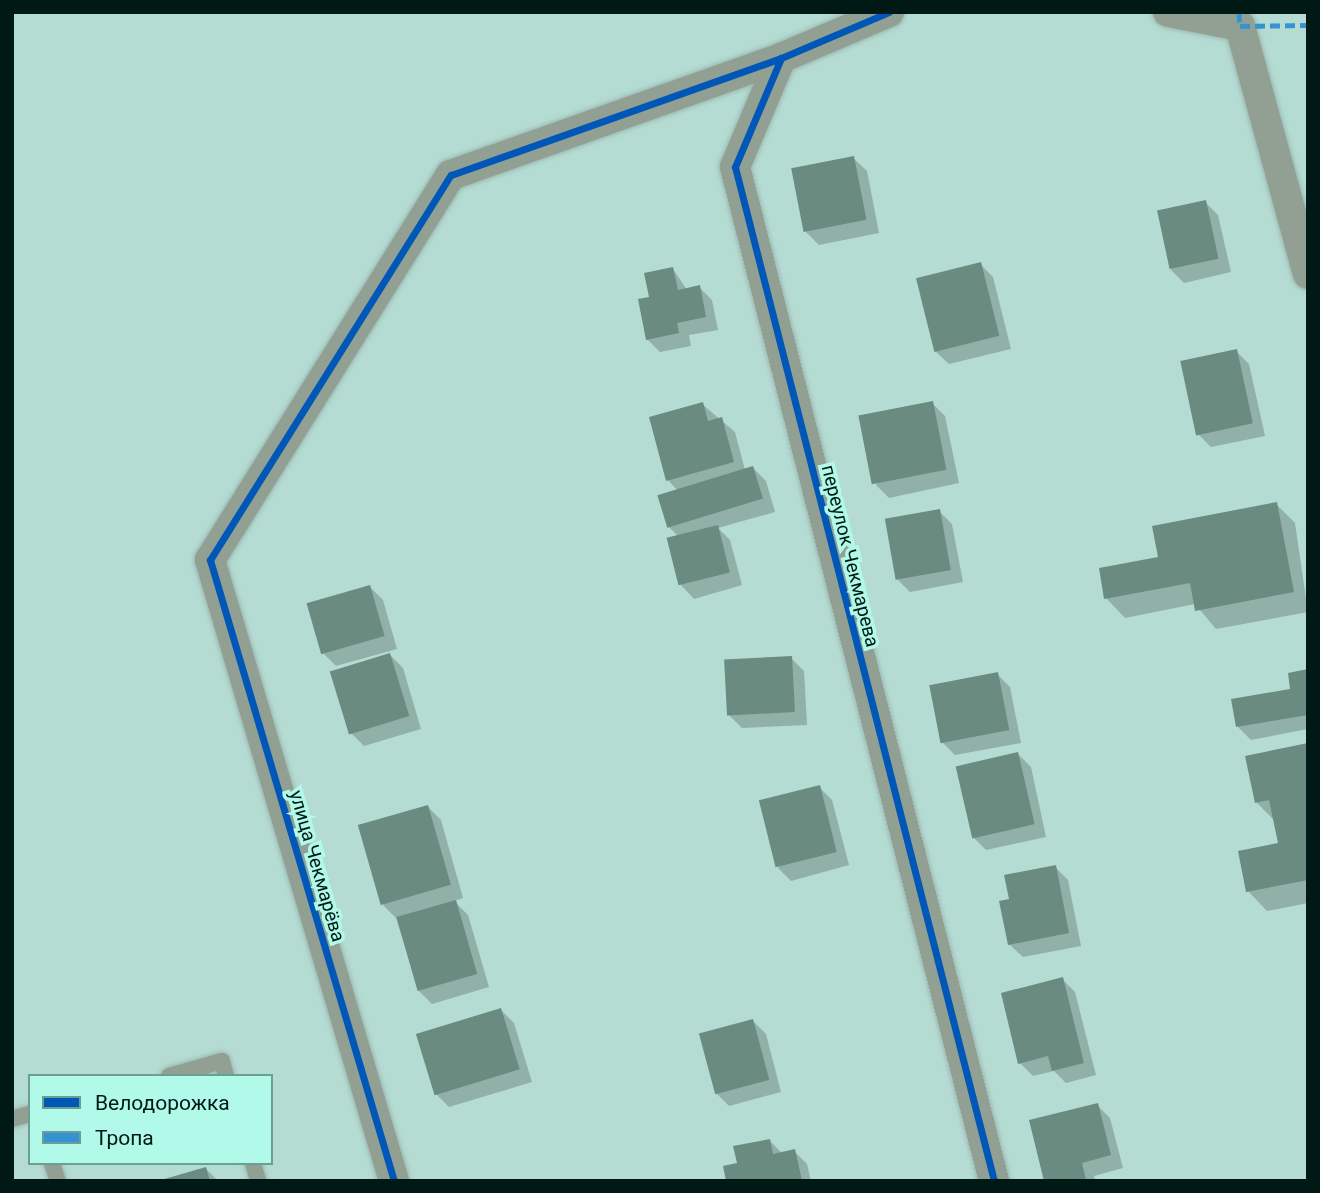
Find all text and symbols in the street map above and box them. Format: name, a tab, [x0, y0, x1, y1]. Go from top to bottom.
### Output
street label: переулок Чекмарева	[816, 463, 884, 649]
street label: улица Чекмарёва	[284, 788, 350, 944]
legend	[28, 1074, 273, 1165]
text: Велодорожка	[95, 1091, 230, 1115]
text: Тропа	[95, 1126, 154, 1150]

